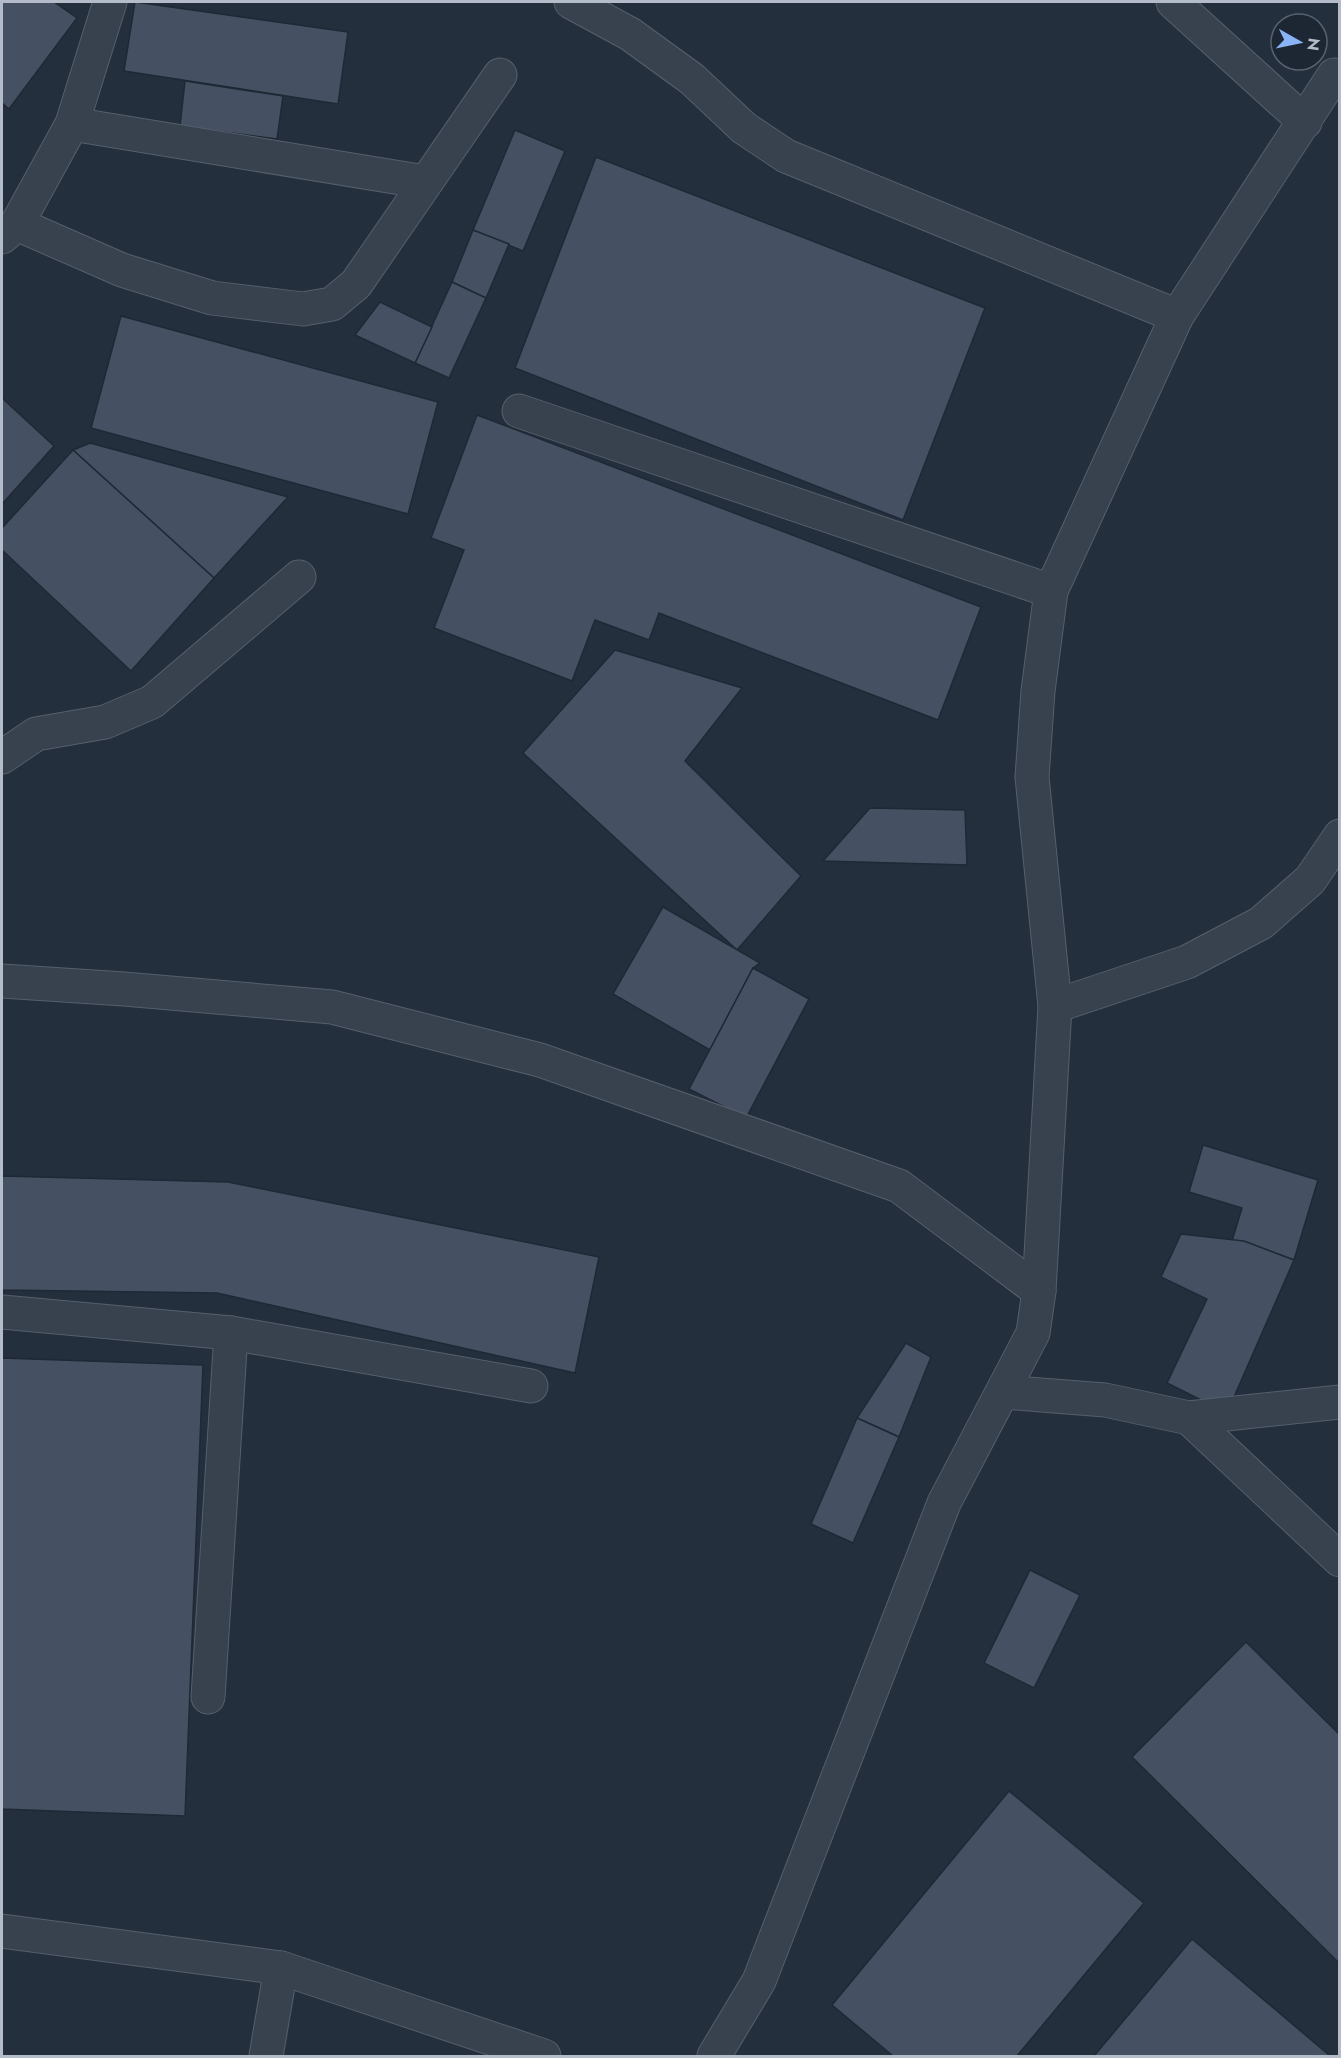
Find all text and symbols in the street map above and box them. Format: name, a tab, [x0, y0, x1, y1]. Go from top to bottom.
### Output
north arrow	[1269, 12, 1329, 72]
text: N	[1301, 36, 1326, 52]

